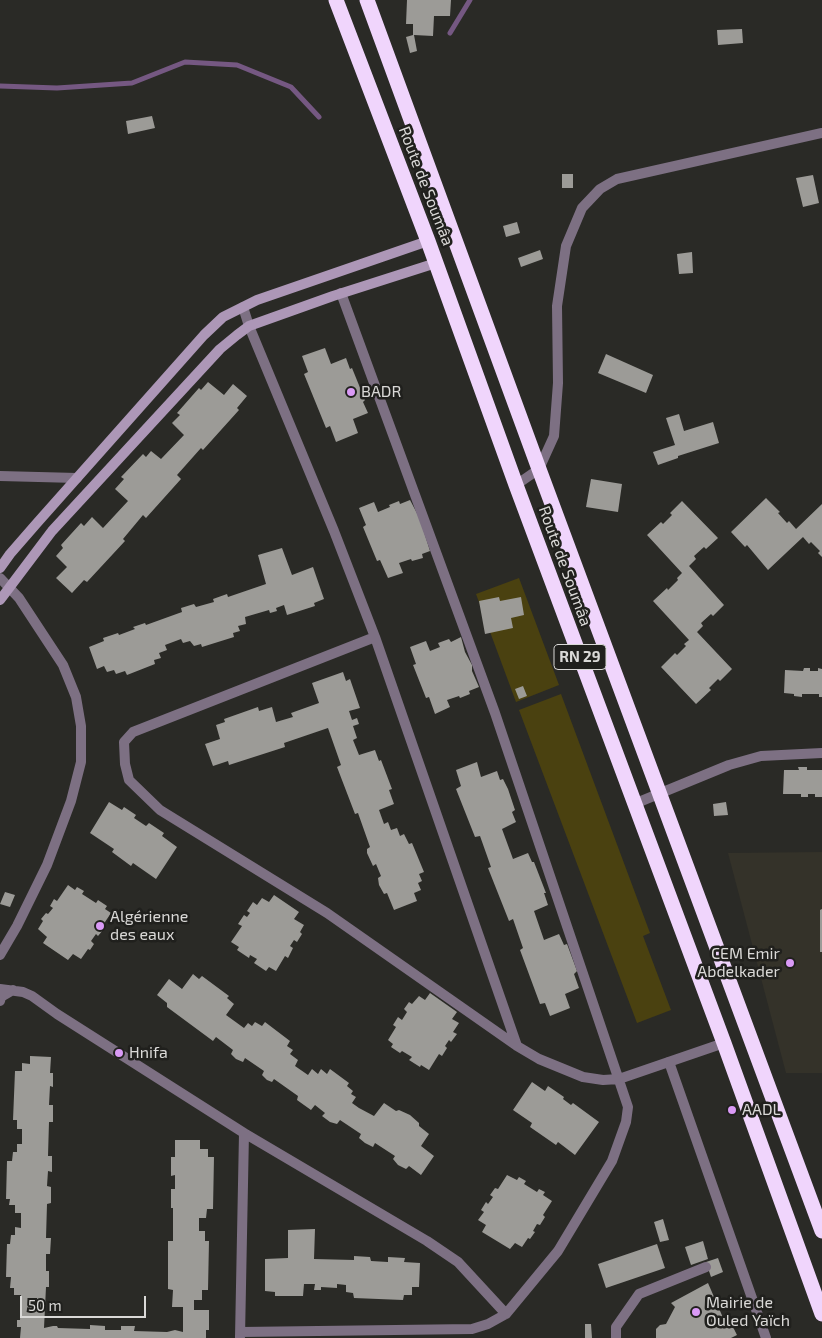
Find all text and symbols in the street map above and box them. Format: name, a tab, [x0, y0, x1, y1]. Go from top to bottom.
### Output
street label: Route de Soumâa	[394, 124, 458, 248]
place label: BADR	[361, 382, 401, 402]
marker: BADR	[345, 386, 357, 398]
street label: Route de Soumâa	[534, 503, 596, 629]
road number: RN 29	[554, 644, 606, 670]
place label: Algérienne des eaux	[110, 907, 188, 945]
marker: Algérienne des eaux	[94, 920, 106, 932]
place label: CEM Emir Abdelkader	[697, 944, 780, 982]
marker: CEM Emir Abdelkader	[784, 957, 796, 969]
place label: Hnifa	[129, 1043, 168, 1063]
marker: Hnifa	[113, 1047, 125, 1059]
place label: AADL	[742, 1100, 781, 1120]
marker: AADL	[726, 1104, 738, 1116]
scale bar	[22, 1286, 149, 1318]
place label: Mairie de Ouled Yaïch	[706, 1293, 790, 1331]
text: 50 m	[28, 1296, 62, 1314]
marker: Mairie de Ouled Yaïch	[690, 1306, 702, 1318]

